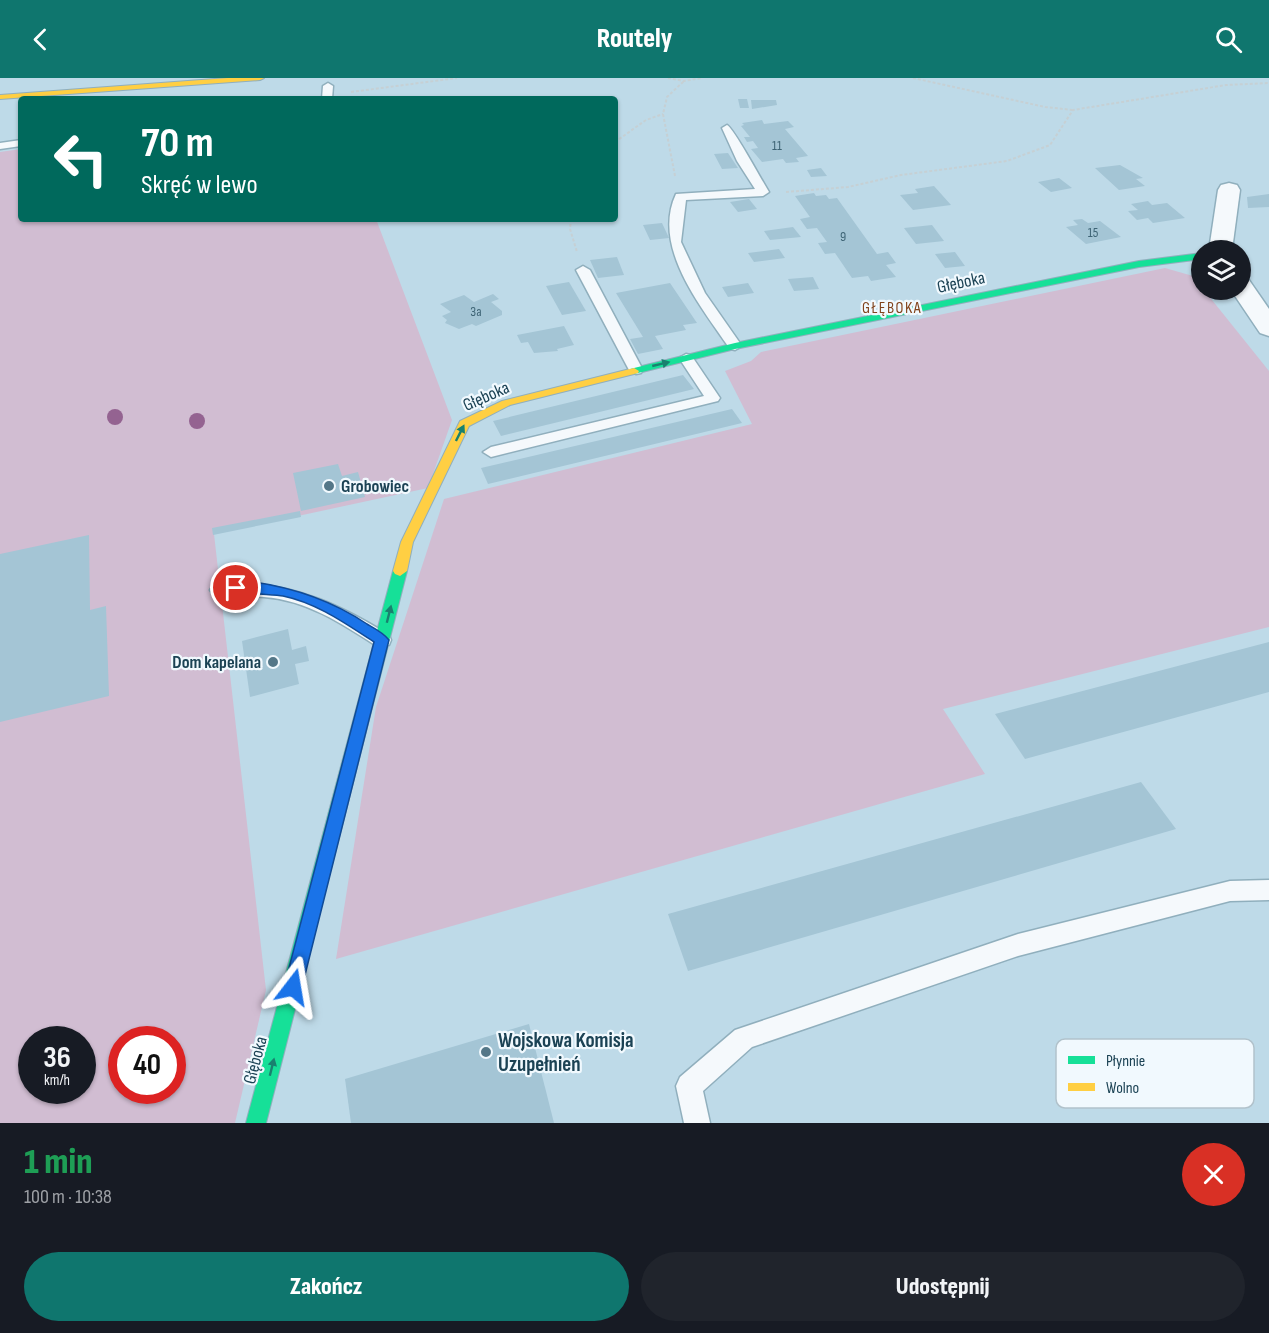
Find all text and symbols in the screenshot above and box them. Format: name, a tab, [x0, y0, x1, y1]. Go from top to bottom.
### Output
icon: back	[24, 23, 57, 56]
text: Routely	[597, 23, 672, 55]
icon: search	[1212, 23, 1245, 56]
text: 70 m	[141, 118, 214, 169]
icon: left	[42, 120, 120, 198]
house number: 11	[772, 137, 782, 154]
text: Skręć w lewo	[141, 169, 258, 201]
house number: 15	[1088, 224, 1099, 241]
house number: 9	[840, 228, 846, 245]
map controls	[1191, 240, 1251, 300]
button: layers	[1191, 240, 1251, 300]
street label: Głęboka	[935, 267, 987, 298]
district label: GŁĘBOKA	[862, 299, 922, 318]
house number: 3a	[470, 303, 482, 320]
one-way arrow	[651, 359, 670, 369]
street label: Głęboka	[460, 377, 513, 416]
one-way arrow	[455, 424, 465, 441]
place label: Grobowiec	[341, 476, 409, 497]
marker: Grobowiec	[322, 479, 336, 493]
pin	[210, 562, 261, 613]
icon: arrive	[219, 571, 252, 604]
one-way arrow	[384, 604, 394, 623]
place label: Dom kapelana	[172, 652, 261, 673]
marker: Dom kapelana	[266, 655, 280, 669]
position arrow	[261, 955, 325, 1019]
speed limit sign: 40	[108, 1026, 186, 1104]
place label: Wojskowa Komisja Uzupełnień	[498, 1028, 634, 1077]
street label: Głęboka	[239, 1034, 272, 1086]
legend	[1056, 1039, 1254, 1108]
text: 36	[43, 1040, 71, 1076]
marker: Wojskowa Komisja Uzupełnień	[479, 1045, 493, 1059]
text: Płynnie	[1106, 1052, 1145, 1071]
one-way arrow	[268, 1058, 278, 1076]
text: km/h	[44, 1071, 70, 1090]
text: Wolno	[1106, 1079, 1139, 1098]
text: 1 min	[24, 1141, 92, 1184]
button: close	[1182, 1143, 1245, 1206]
text: 100 m · 10:38	[24, 1185, 112, 1209]
button: Zakończ	[24, 1252, 629, 1321]
button: Udostępnij	[641, 1252, 1245, 1321]

